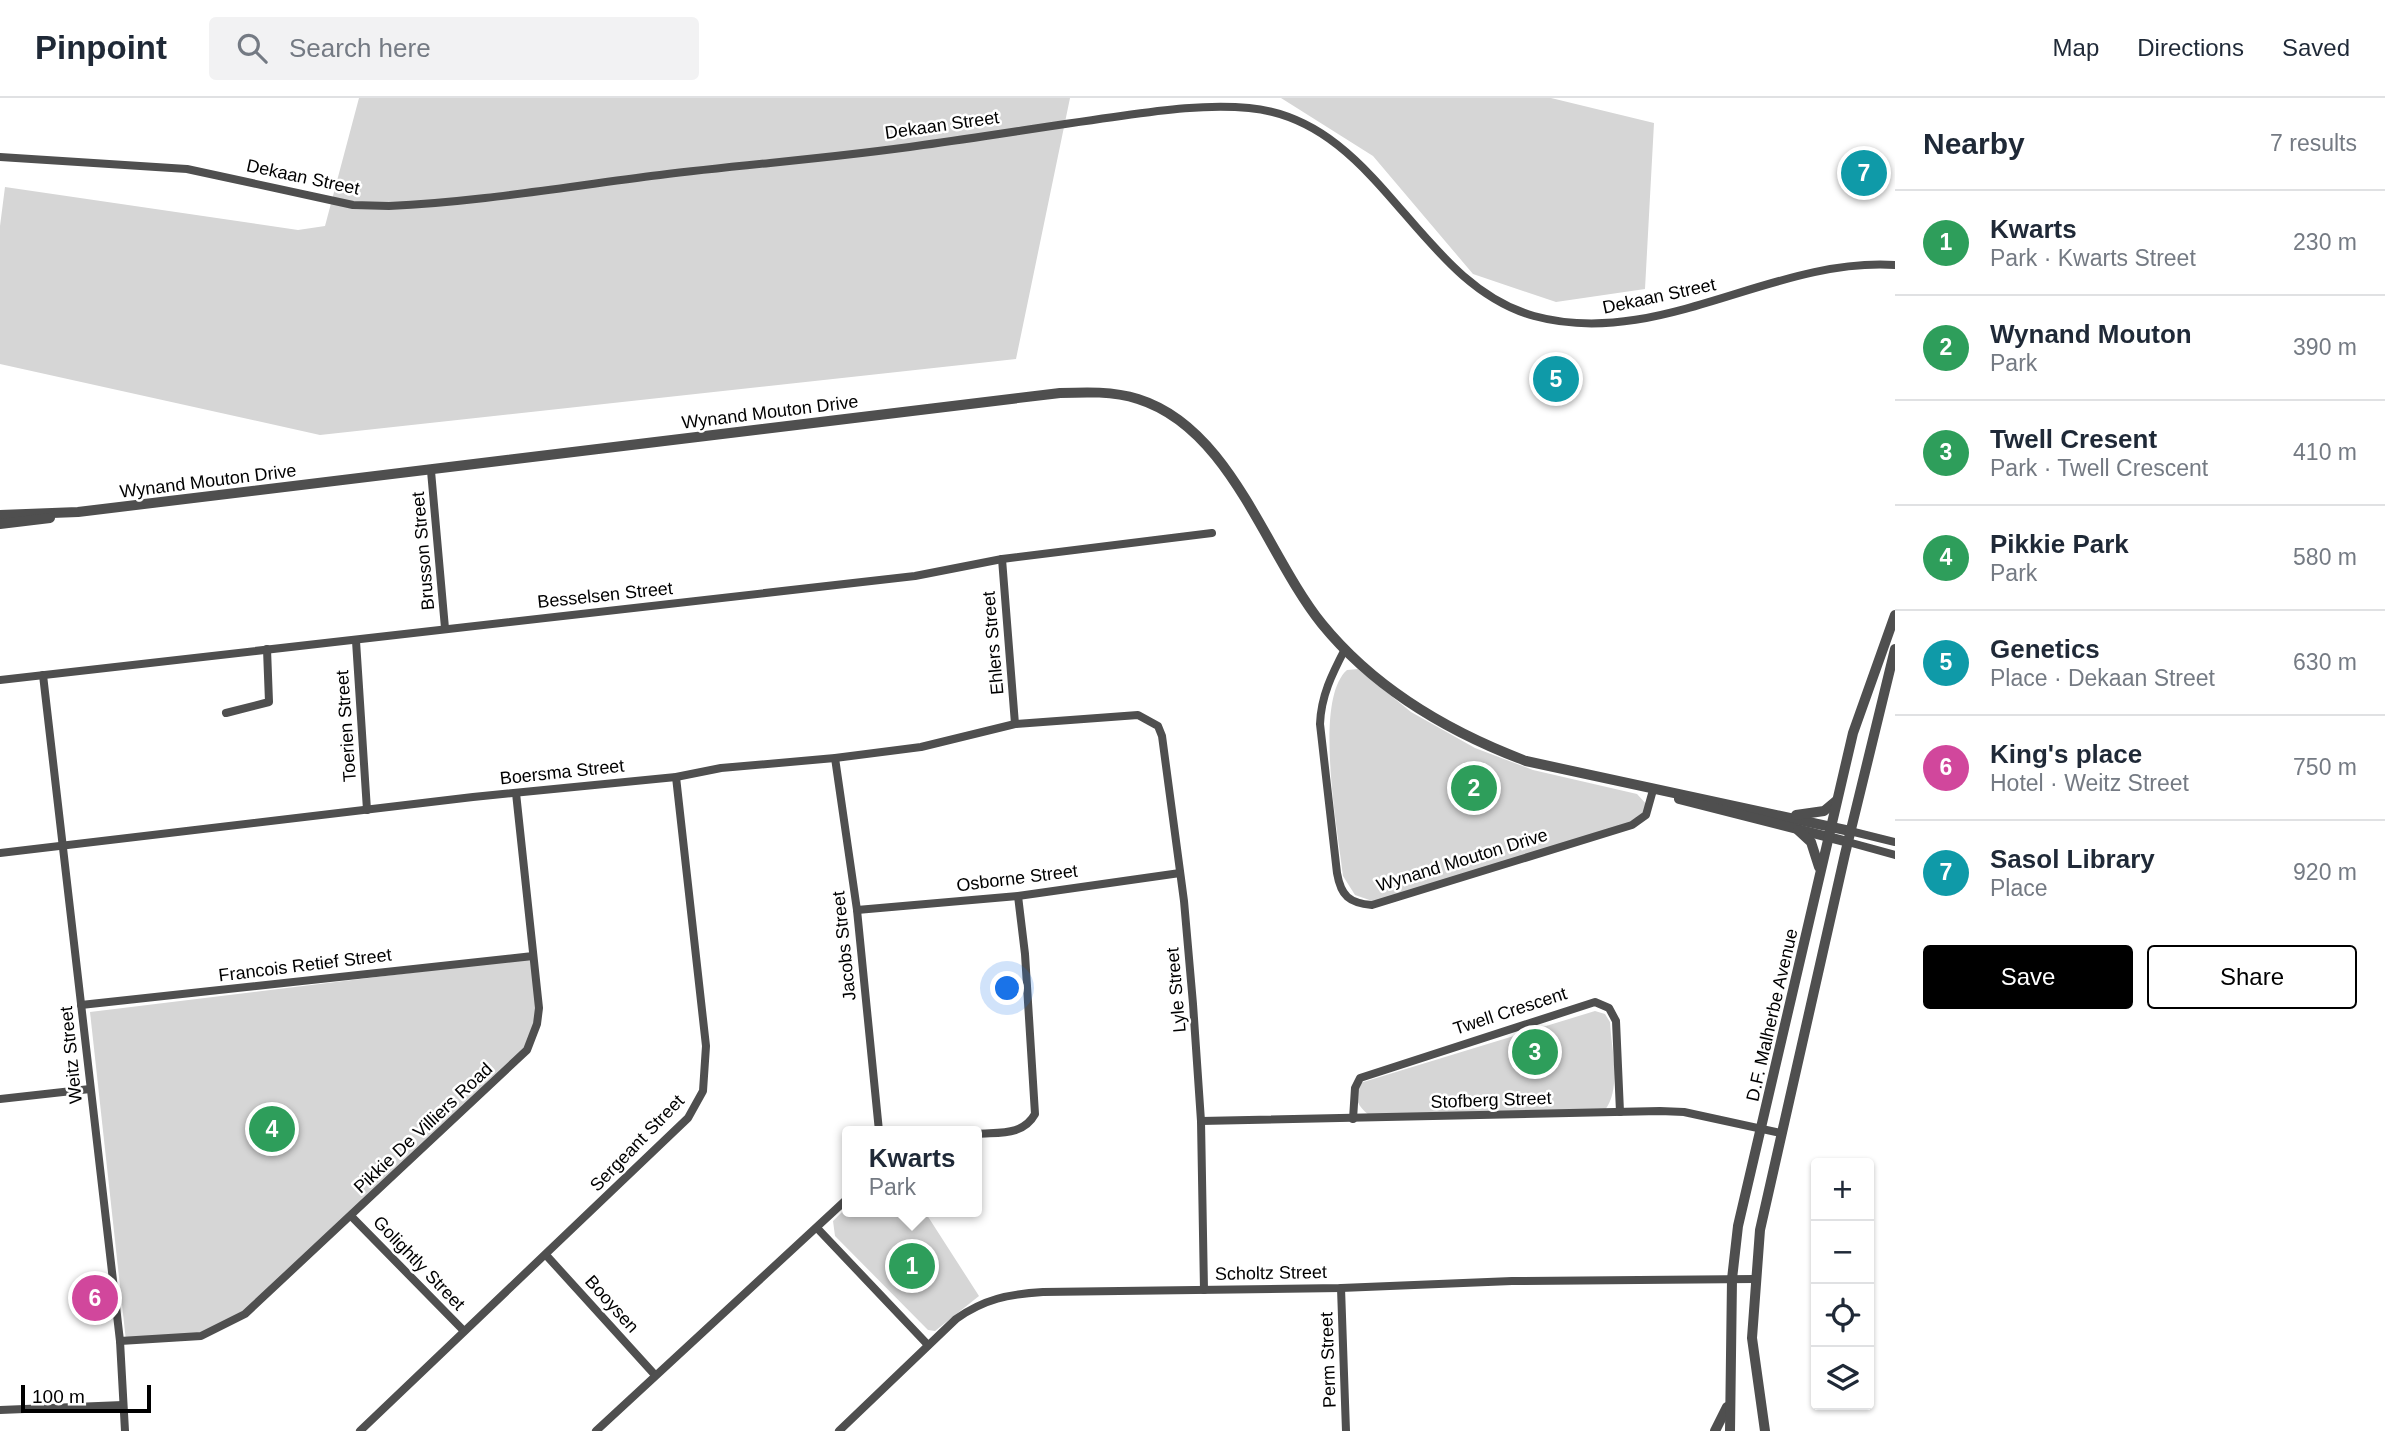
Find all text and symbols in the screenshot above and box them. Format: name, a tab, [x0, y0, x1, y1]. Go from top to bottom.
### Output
search box	[209, 17, 699, 80]
text: Pinpoint	[35, 29, 167, 66]
icon: search	[233, 29, 271, 67]
text: Search here	[289, 33, 431, 63]
text: Map	[2053, 34, 2099, 61]
text: Directions	[2137, 34, 2244, 61]
text: Saved	[2282, 34, 2350, 61]
street label: Dekaan Street	[884, 107, 1000, 143]
text: Nearby	[1923, 127, 2025, 160]
text: 7 results	[2270, 130, 2357, 156]
pin: 7	[1841, 147, 1887, 199]
street label: Dekaan Street	[245, 155, 361, 199]
text: Kwarts	[1990, 214, 2077, 244]
text: 1	[1940, 229, 1952, 255]
text: 230 m	[2293, 229, 2357, 255]
text: Park · Kwarts Street	[1990, 245, 2196, 271]
street label: Dekaan Street	[1601, 274, 1717, 318]
text: Wynand Mouton	[1990, 319, 2192, 349]
text: 2	[1940, 334, 1952, 360]
text: 390 m	[2293, 334, 2357, 360]
text: Park	[1990, 350, 2037, 376]
pin: 5	[1533, 353, 1579, 405]
street label: Wynand Mouton Drive	[680, 391, 860, 433]
text: Twell Cresent	[1990, 424, 2157, 454]
text: 3	[1940, 439, 1952, 465]
text: 410 m	[2293, 439, 2357, 465]
text: Park · Twell Crescent	[1990, 455, 2208, 481]
street label: Wynand Mouton Drive	[118, 460, 298, 502]
street label: Brusson Street	[408, 491, 438, 611]
text: Pikkie Park	[1990, 529, 2129, 559]
text: 4	[1940, 544, 1952, 570]
text: 580 m	[2293, 544, 2357, 570]
text: Park	[1990, 560, 2037, 586]
street label: Besselsen Street	[536, 578, 674, 612]
street label: Ehlers Street	[979, 590, 1007, 696]
text: Genetics	[1990, 634, 2100, 664]
text: 5	[1940, 649, 1952, 675]
text: 630 m	[2293, 649, 2357, 675]
text: Place · Dekaan Street	[1990, 665, 2215, 691]
street label: Toerien Street	[332, 669, 360, 783]
text: King's place	[1990, 739, 2142, 769]
text: 6	[1940, 754, 1952, 780]
text: 750 m	[2293, 754, 2357, 780]
street label: Boersma Street	[499, 756, 625, 788]
pin: 2	[1451, 762, 1497, 814]
text: Hotel · Weitz Street	[1990, 770, 2189, 796]
street label: Wynand Mouton Drive	[1374, 824, 1550, 896]
text: Sasol Library	[1990, 844, 2155, 874]
text: 7	[1940, 859, 1952, 885]
text: 920 m	[2293, 859, 2357, 885]
street label: Osborne Street	[955, 861, 1079, 895]
text: Place	[1990, 875, 2048, 901]
street label: Jacobs Street	[828, 890, 860, 1002]
street label: D.F. Malherbe Avenue	[1742, 927, 1802, 1103]
street label: Francois Retief Street	[217, 944, 393, 986]
button: Save	[1923, 945, 2133, 1009]
button: Share	[2147, 945, 2357, 1009]
street label: Lyle Street	[1162, 947, 1190, 1033]
your location	[990, 971, 1024, 1005]
street label: Twell Crescent	[1451, 983, 1569, 1039]
street label: Weitz Street	[56, 1005, 86, 1105]
pin: 3	[1512, 1026, 1558, 1078]
street label: Pikkie De Villiers Road	[350, 1059, 496, 1197]
street label: Stofberg Street	[1430, 1088, 1552, 1112]
street label: Sergeant Street	[586, 1091, 688, 1195]
pin: 4	[249, 1103, 295, 1155]
popup	[842, 1126, 982, 1217]
text: Kwarts	[869, 1143, 955, 1173]
map controls	[1811, 1158, 1874, 1410]
button: +	[1811, 1158, 1874, 1221]
text: Park	[869, 1174, 916, 1200]
street label: Golightly Street	[369, 1212, 469, 1314]
button: −	[1811, 1221, 1874, 1284]
pin: 1	[889, 1240, 935, 1292]
street label: Scholtz Street	[1215, 1262, 1327, 1284]
street label: Booysen	[581, 1271, 643, 1337]
pin: 6	[72, 1272, 118, 1324]
button: locate	[1811, 1284, 1874, 1347]
street label: Perm Street	[1316, 1312, 1340, 1408]
button: layers	[1811, 1347, 1874, 1410]
scale bar	[21, 1382, 150, 1414]
text: 100 m	[32, 1386, 85, 1407]

